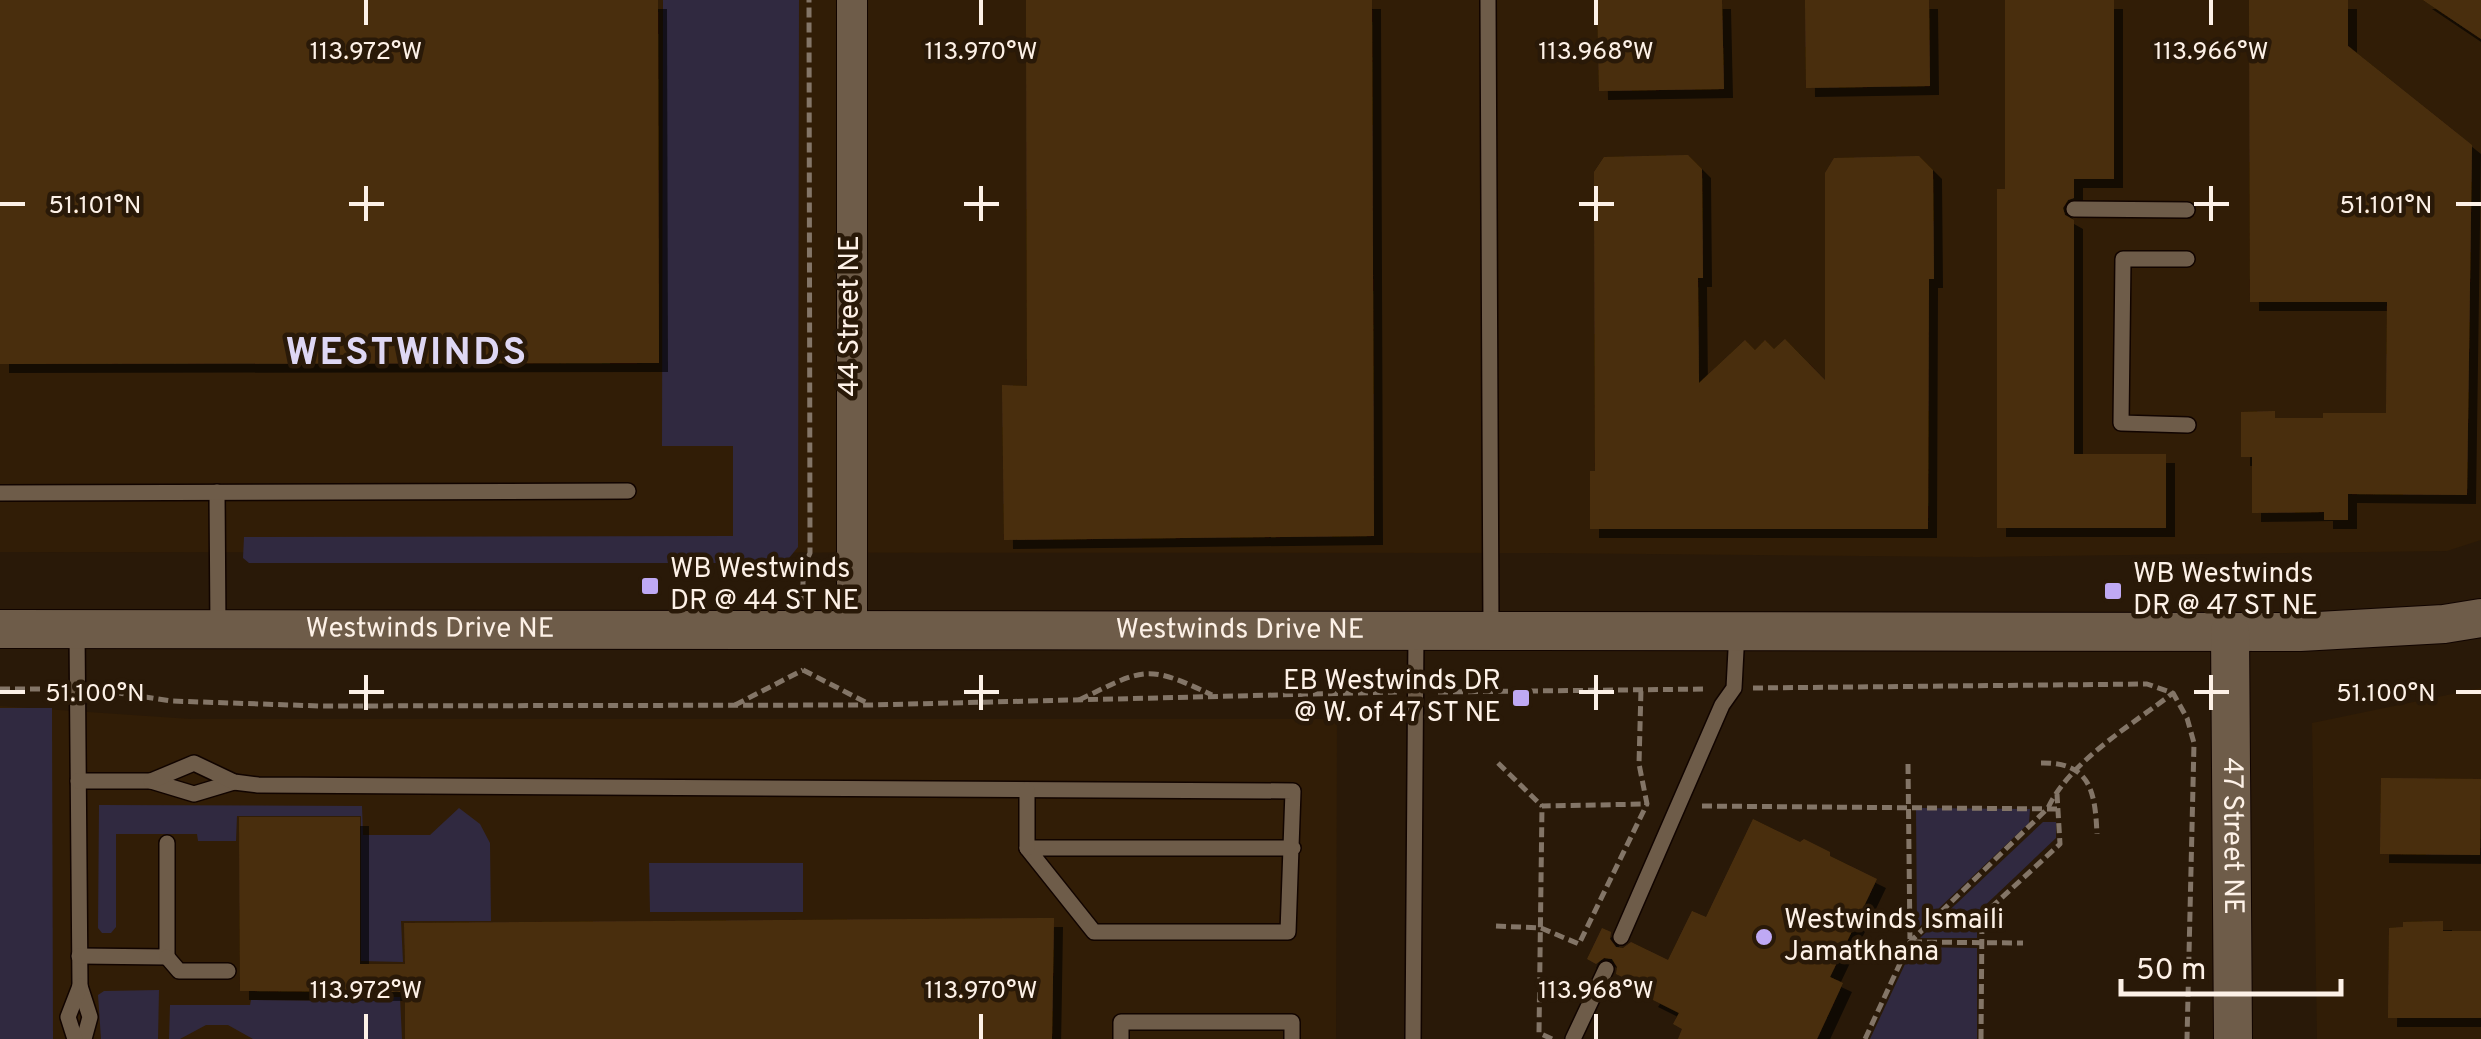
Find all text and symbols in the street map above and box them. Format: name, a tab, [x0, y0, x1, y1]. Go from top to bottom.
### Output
text: 113.972°W	[310, 37, 422, 69]
text: 113.970°W	[925, 37, 1037, 69]
text: 113.968°W	[1538, 37, 1654, 69]
text: 113.966°W	[2153, 37, 2269, 69]
text: 51.101°N	[49, 191, 141, 223]
text: 51.101°N	[2340, 191, 2432, 223]
street label: 44 Street NE	[833, 235, 869, 397]
district label: WESTWINDS	[285, 330, 529, 379]
place label: WB Westwinds DR @ 44 ST NE	[670, 552, 859, 620]
place label: WB Westwinds DR @ 47 ST NE	[2133, 557, 2318, 625]
marker: WB Westwinds DR @ 44 ST NE	[639, 575, 661, 597]
marker: WB Westwinds DR @ 47 ST NE	[2102, 580, 2124, 602]
street label: Westwinds Drive NE	[305, 611, 555, 648]
street label: Westwinds Drive NE	[1115, 612, 1365, 649]
place label: EB Westwinds DR @ W. of 47 ST NE	[1283, 664, 1501, 732]
text: 51.100°N	[45, 679, 145, 711]
text: 51.100°N	[2336, 679, 2436, 711]
marker: EB Westwinds DR @ W. of 47 ST NE	[1510, 687, 1532, 709]
street label: 47 Street NE	[2213, 757, 2250, 915]
place label: Westwinds Ismaili Jamatkhana	[1784, 903, 2004, 971]
marker: Westwinds Ismaili Jamatkhana	[1753, 926, 1775, 948]
scale bar	[2121, 934, 2341, 996]
text: 50 m	[2136, 953, 2206, 990]
text: 113.972°W	[310, 976, 422, 1008]
text: 113.970°W	[925, 976, 1037, 1008]
text: 113.968°W	[1538, 976, 1654, 1008]

